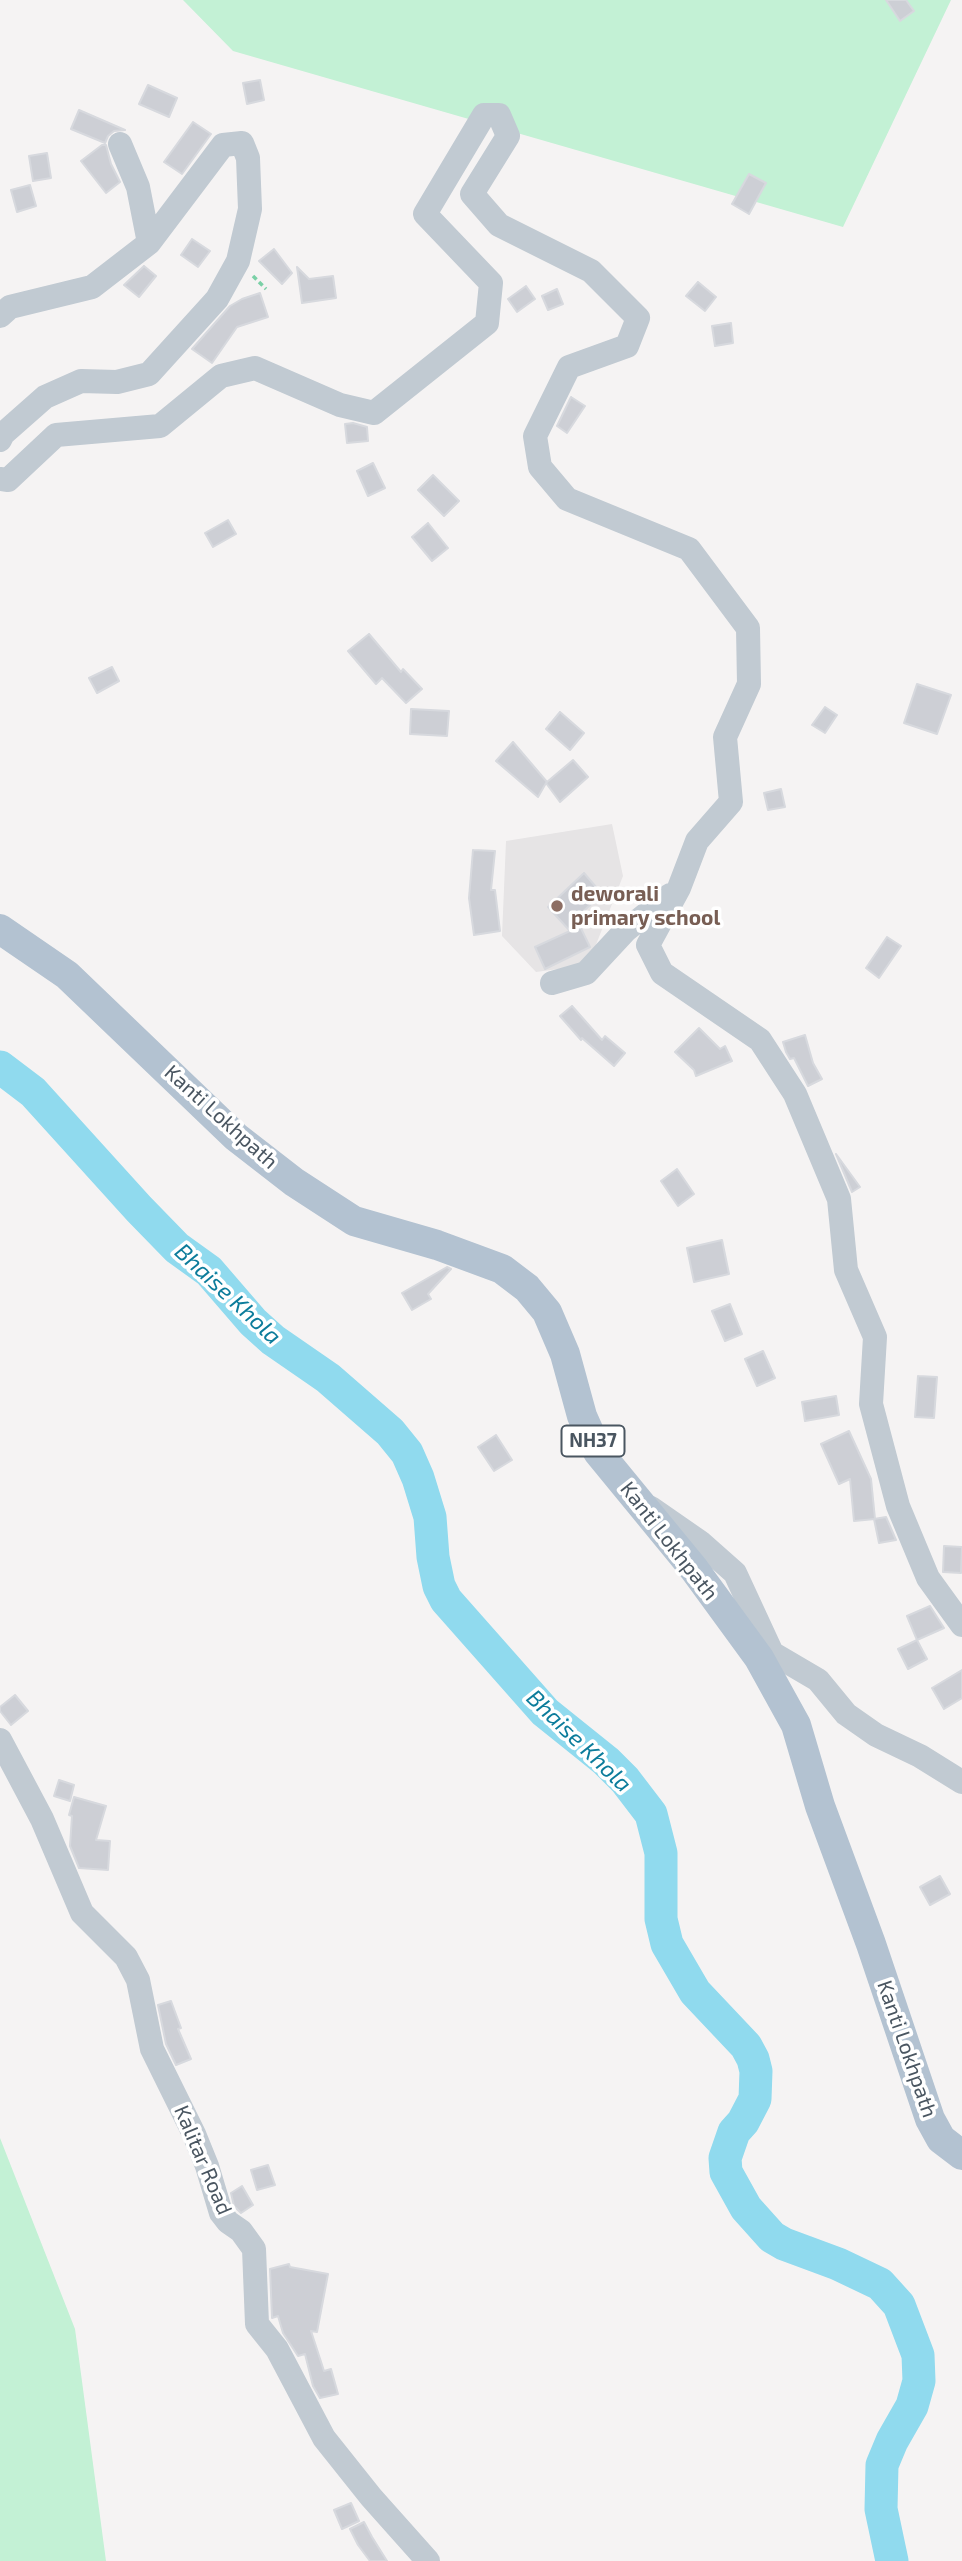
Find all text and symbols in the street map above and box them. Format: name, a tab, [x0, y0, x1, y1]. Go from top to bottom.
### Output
place label: deworali primary school	[571, 881, 720, 931]
marker: deworali primary school	[549, 898, 565, 914]
street label: Kanti Lokhpath	[159, 1060, 283, 1174]
water label: Bhaise Khola	[169, 1238, 287, 1350]
road number: NH37	[562, 1426, 624, 1456]
street label: Kanti Lokhpath	[615, 1477, 723, 1605]
water label: Bhaise Khola	[521, 1684, 637, 1798]
street label: Kanti Lokhpath	[872, 1977, 942, 2121]
street label: Kalitar Road	[169, 2102, 237, 2218]

